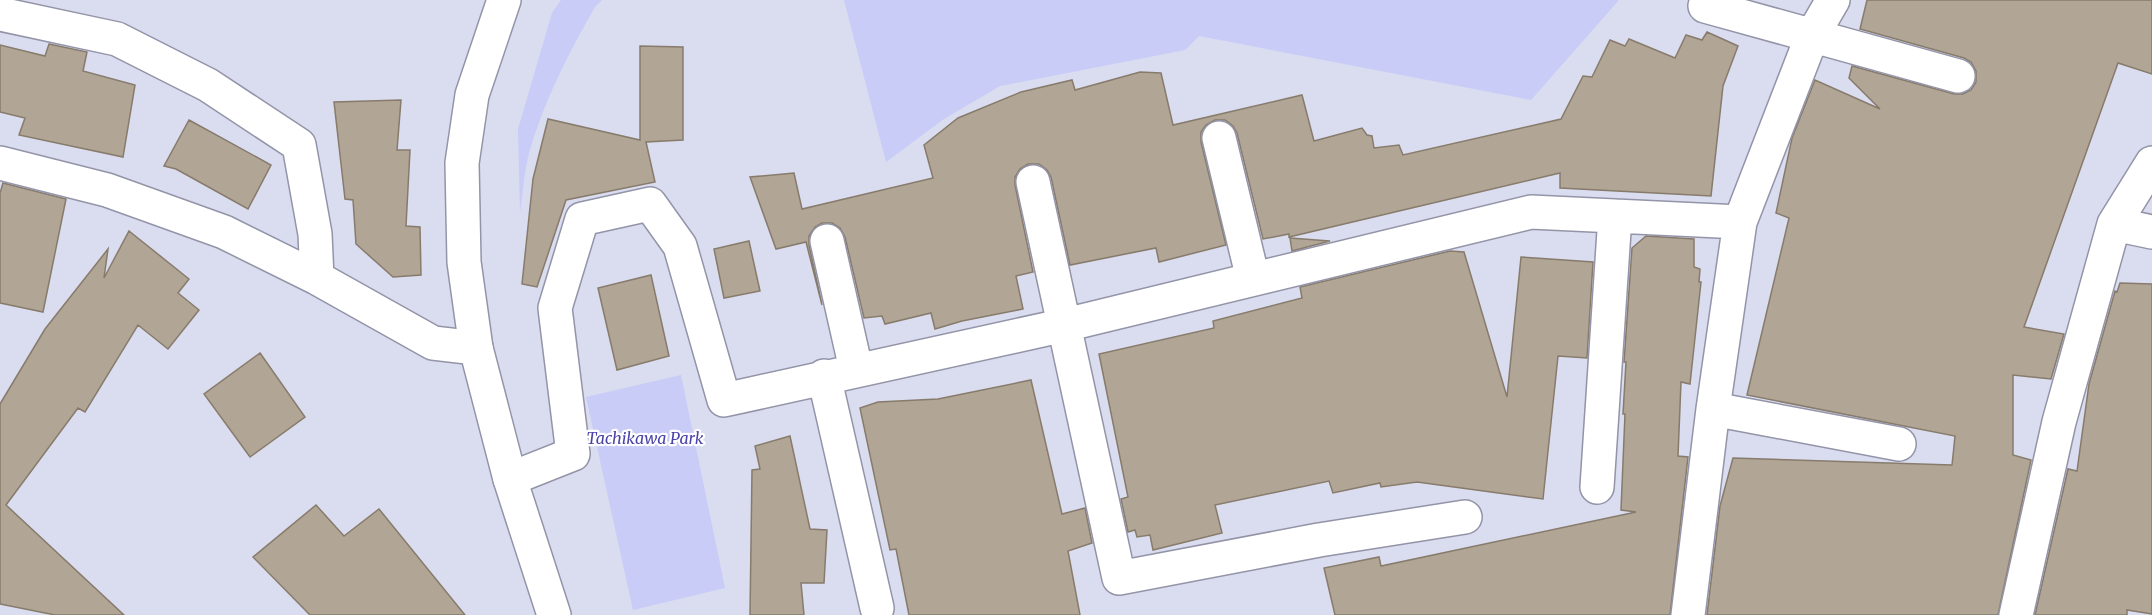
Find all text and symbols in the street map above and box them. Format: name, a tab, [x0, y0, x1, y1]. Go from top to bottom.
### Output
park label: Tachikawa Park	[586, 428, 704, 448]

